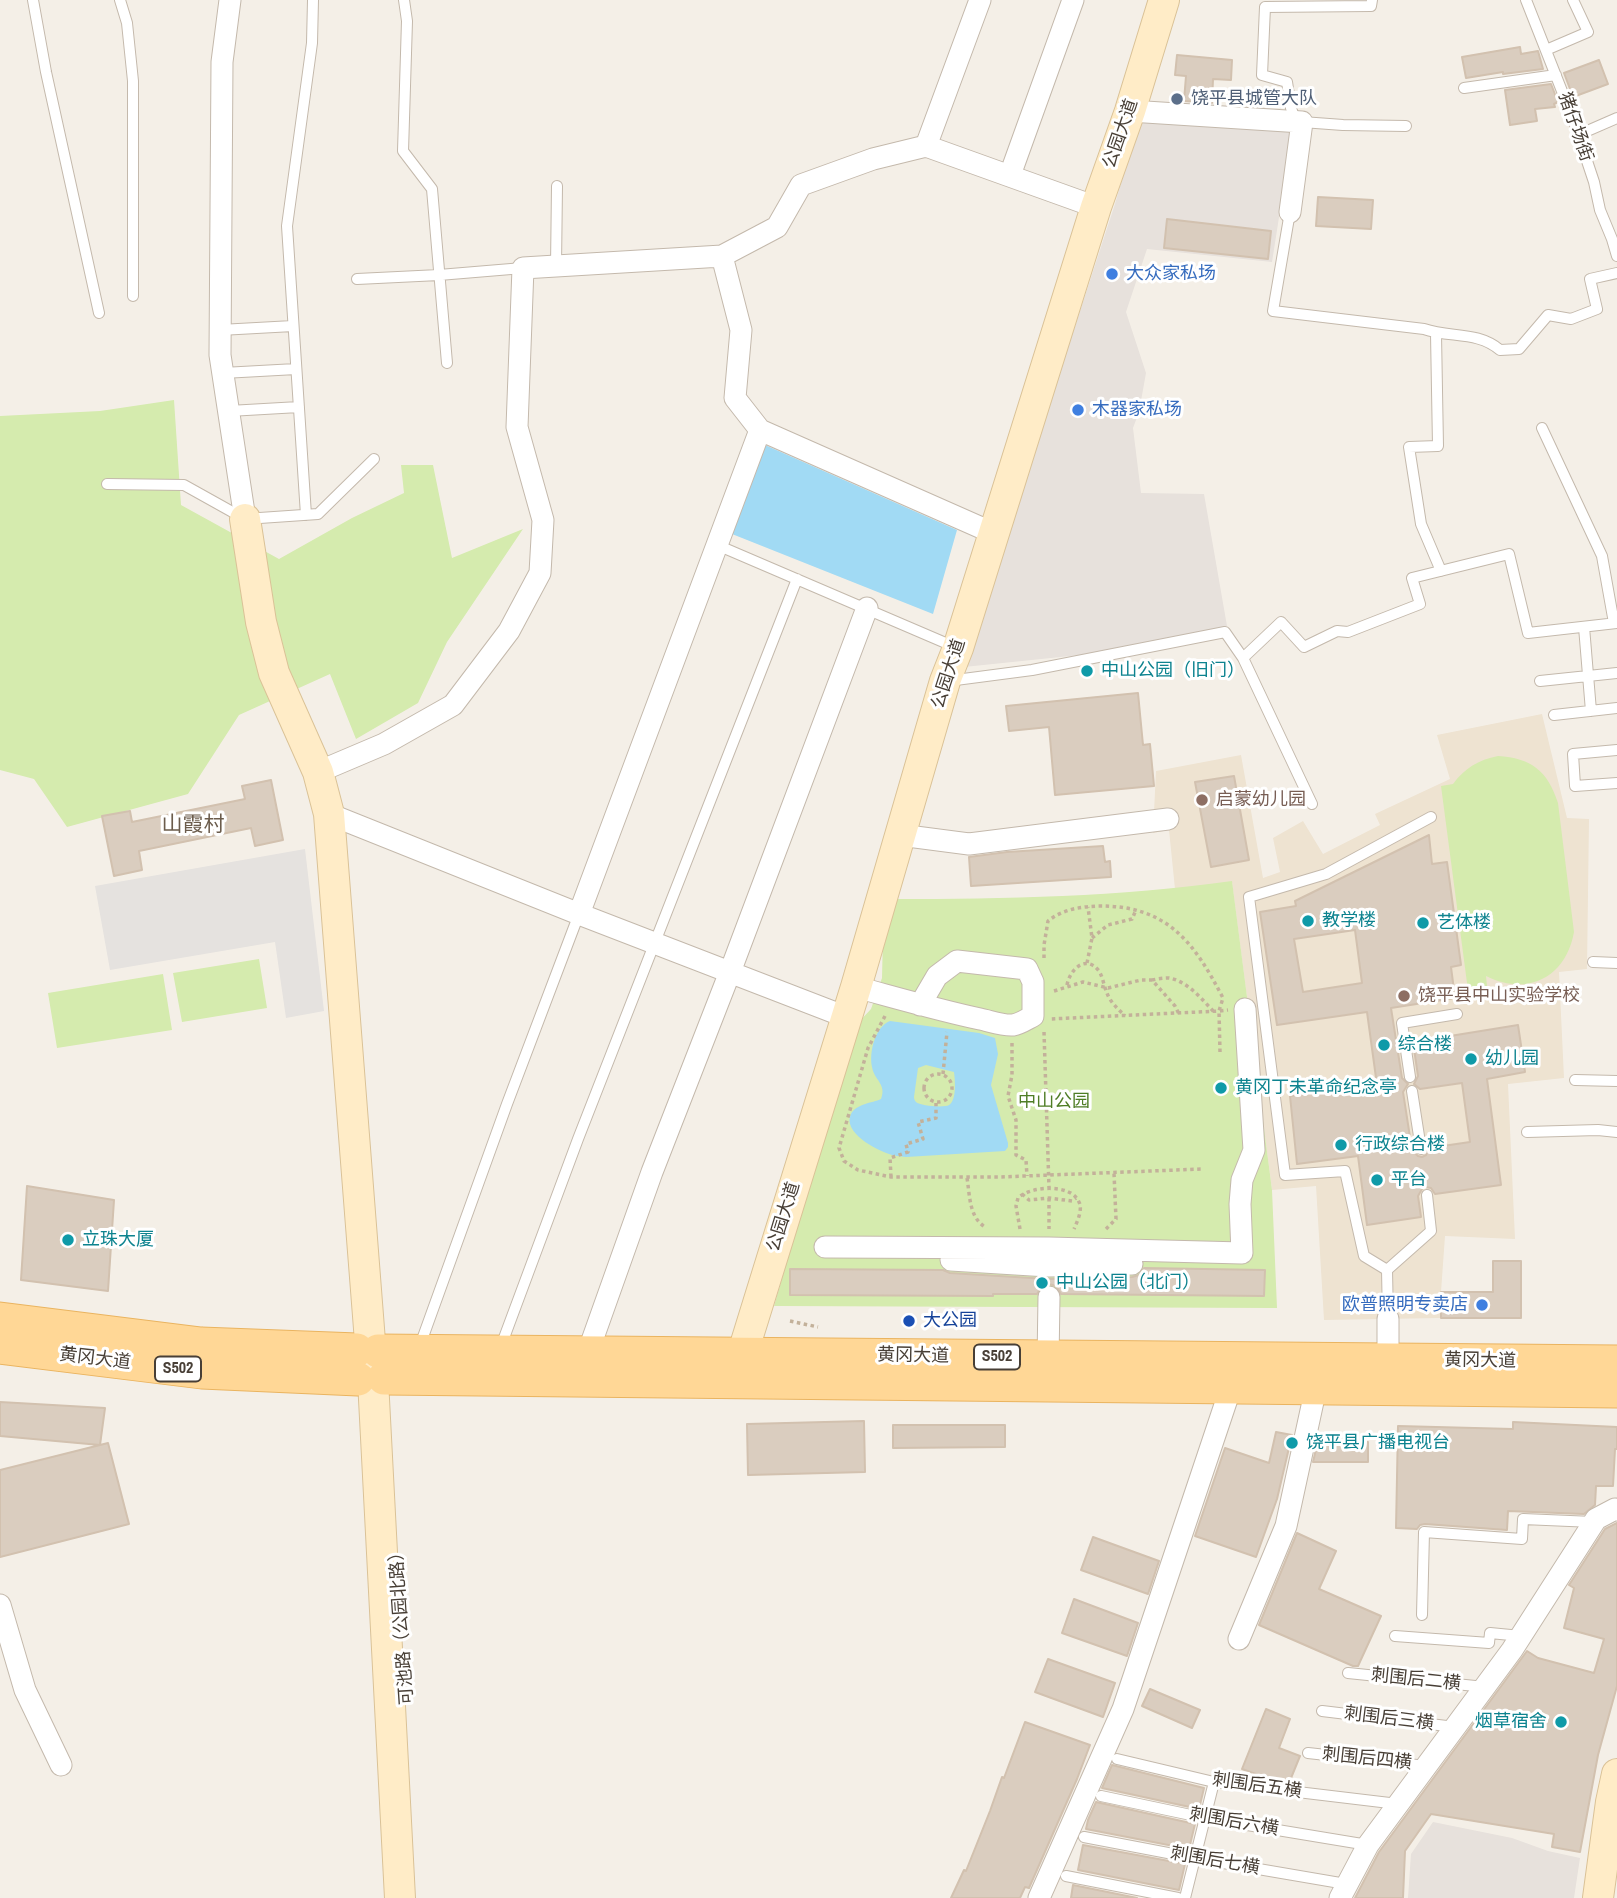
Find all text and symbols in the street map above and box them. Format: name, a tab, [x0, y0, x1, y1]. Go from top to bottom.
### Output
place label: 饶平县城管大队	[1191, 88, 1317, 110]
street label: 猪仔场街	[1553, 89, 1597, 165]
marker: 饶平县城管大队	[1169, 91, 1185, 107]
street label: 公园大道	[1099, 96, 1143, 172]
place label: 大众家私场	[1126, 263, 1216, 285]
marker: 大众家私场	[1104, 266, 1120, 282]
place label: 木器家私场	[1092, 399, 1182, 421]
marker: 木器家私场	[1070, 402, 1086, 418]
street label: 公园大道	[928, 636, 970, 712]
place label: 中山公园（旧门）	[1101, 660, 1245, 682]
marker: 中山公园（旧门）	[1079, 663, 1095, 679]
place label: 启蒙幼儿园	[1216, 789, 1306, 811]
marker: 启蒙幼儿园	[1194, 792, 1210, 808]
district label: 山霞村	[162, 812, 224, 838]
place label: 教学楼	[1322, 910, 1376, 932]
place label: 艺体楼	[1437, 912, 1491, 934]
marker: 教学楼	[1300, 913, 1316, 929]
marker: 艺体楼	[1415, 915, 1431, 931]
place label: 饶平县中山实验学校	[1418, 985, 1580, 1007]
marker: 饶平县中山实验学校	[1396, 988, 1412, 1004]
place label: 综合楼	[1398, 1034, 1452, 1056]
marker: 综合楼	[1376, 1037, 1392, 1053]
place label: 幼儿园	[1485, 1048, 1539, 1070]
marker: 幼儿园	[1463, 1051, 1479, 1067]
place label: 黄冈丁未革命纪念亭	[1235, 1077, 1397, 1099]
marker: 黄冈丁未革命纪念亭	[1213, 1080, 1229, 1096]
park label: 中山公园	[1018, 1091, 1090, 1113]
place label: 行政综合楼	[1355, 1134, 1445, 1156]
marker: 行政综合楼	[1333, 1137, 1349, 1153]
place label: 平台	[1391, 1169, 1427, 1191]
marker: 平台	[1369, 1172, 1385, 1188]
street label: 公园大道	[763, 1179, 805, 1255]
place label: 立珠大厦	[82, 1229, 154, 1251]
marker: 立珠大厦	[60, 1232, 76, 1248]
place label: 中山公园（北门）	[1056, 1272, 1200, 1294]
marker: 中山公园（北门）	[1034, 1275, 1050, 1291]
place label: 欧普照明专卖店	[1342, 1294, 1468, 1316]
marker: 欧普照明专卖店	[1474, 1297, 1490, 1313]
place label: 大公园	[923, 1310, 977, 1332]
marker: 大公园	[901, 1313, 917, 1329]
street label: 黄冈大道	[58, 1344, 132, 1374]
road number: S502	[974, 1344, 1020, 1370]
street label: 黄冈大道	[877, 1345, 949, 1367]
street label: 黄冈大道	[1444, 1350, 1516, 1372]
road number: S502	[155, 1357, 201, 1382]
place label: 饶平县广播电视台	[1306, 1432, 1450, 1454]
marker: 饶平县广播电视台	[1284, 1435, 1300, 1451]
street label: 可池路（公园北路）	[386, 1542, 418, 1706]
street label: 刺围后二横	[1370, 1665, 1462, 1695]
street label: 刺围后三横	[1343, 1703, 1435, 1735]
place label: 烟草宿舍	[1475, 1711, 1547, 1733]
marker: 烟草宿舍	[1553, 1714, 1569, 1730]
street label: 刺围后四横	[1321, 1744, 1413, 1774]
street label: 刺围后五横	[1211, 1769, 1303, 1803]
street label: 刺围后六横	[1188, 1804, 1280, 1840]
street label: 刺围后七横	[1169, 1843, 1261, 1879]

